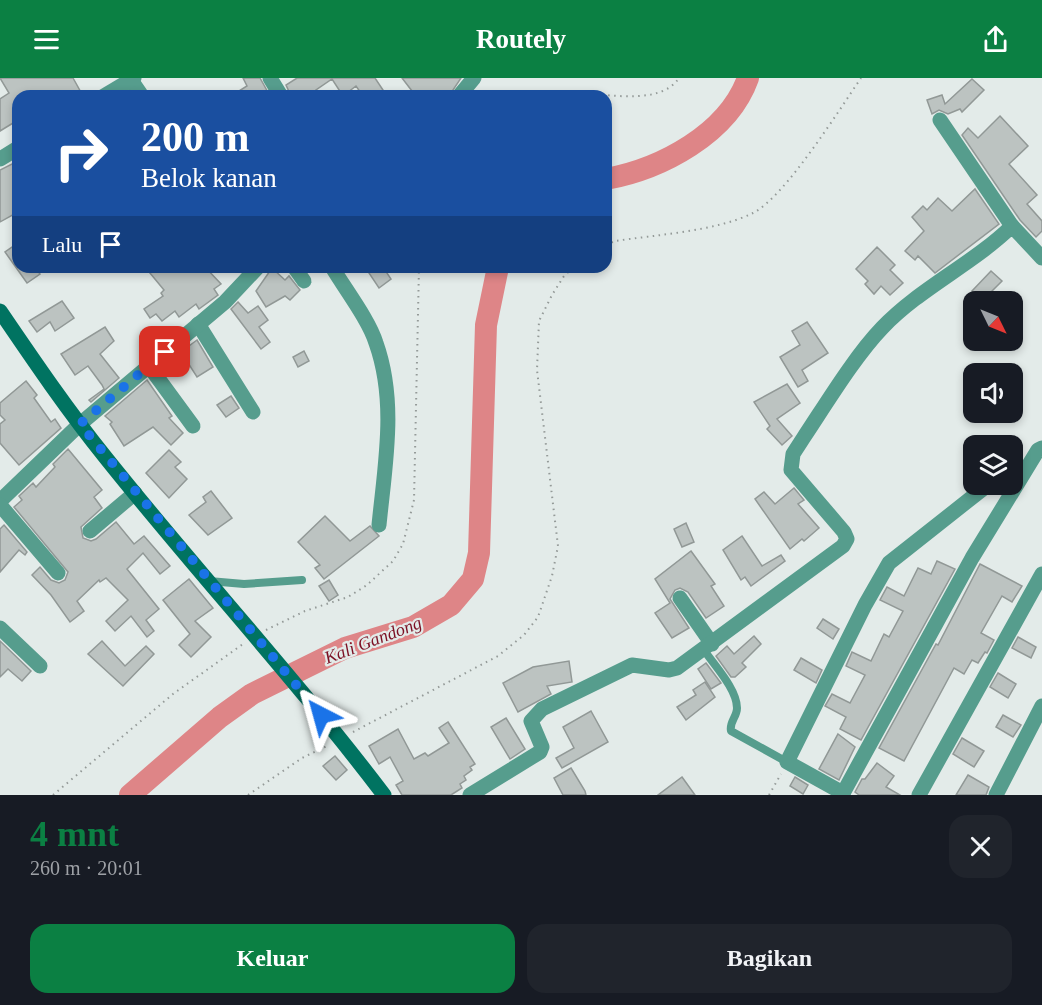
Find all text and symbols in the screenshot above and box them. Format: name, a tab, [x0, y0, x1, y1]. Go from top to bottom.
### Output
icon: menu	[30, 23, 63, 56]
icon: share	[979, 23, 1012, 56]
text: Routely	[476, 24, 566, 54]
icon: right	[42, 114, 120, 192]
text: 200 m	[141, 114, 250, 160]
text: Belok kanan	[141, 163, 277, 193]
icon: arrive	[94, 228, 127, 261]
text: Lalu	[42, 232, 82, 257]
north arrow	[963, 291, 1023, 351]
map controls	[963, 291, 1023, 495]
pin	[139, 326, 190, 377]
icon: arrive	[148, 335, 181, 368]
button: sound	[963, 363, 1023, 423]
button: layers	[963, 435, 1023, 495]
water label: Kali Gandong	[321, 612, 424, 668]
position arrow	[289, 683, 353, 747]
text: 4 mnt	[30, 814, 119, 854]
button: close	[949, 815, 1012, 878]
text: 260 m · 20:01	[30, 857, 143, 879]
button: Keluar	[30, 924, 515, 993]
button: Bagikan	[527, 924, 1012, 993]

